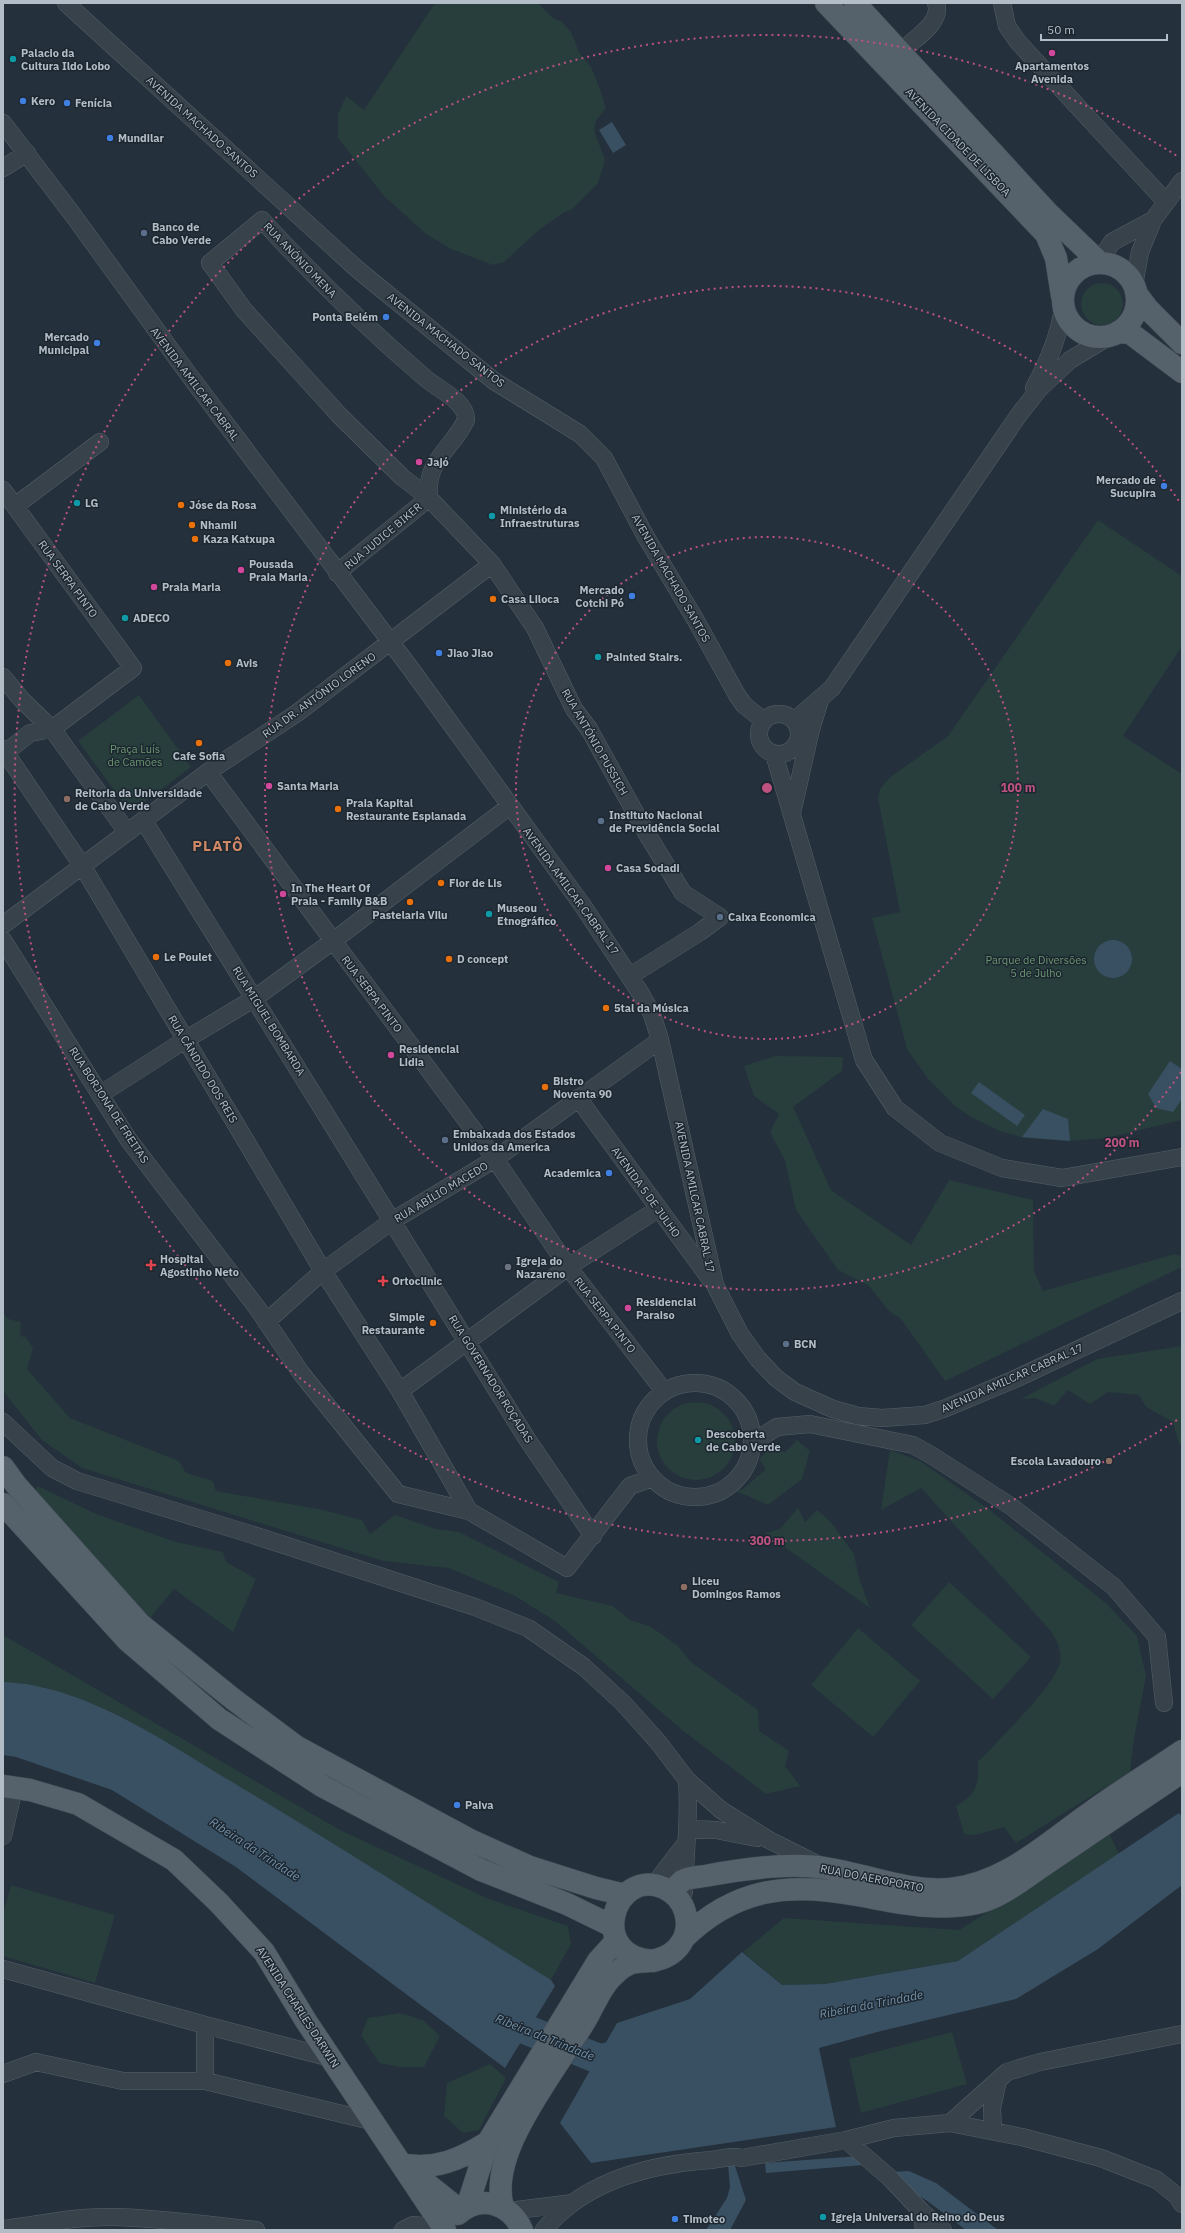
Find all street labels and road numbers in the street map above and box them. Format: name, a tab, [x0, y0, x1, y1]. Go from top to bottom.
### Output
street label: AVENIDA MACHADO SANTOS	[143, 73, 261, 181]
street label: AVENIDA CIDADE DE LISBOA	[903, 85, 1013, 199]
street label: RUA ANÓNIO MENA	[260, 219, 340, 301]
street label: AVENIDA MACHADO SANTOS	[384, 290, 508, 390]
street label: AVENIDA AMILCAR CABRAL	[148, 324, 243, 444]
street label: RUA JUDICE BIKER	[342, 500, 424, 572]
street label: AVENIDA MACHADO SANTOS	[629, 511, 713, 645]
street label: RUA SERPA PINTO	[35, 538, 101, 621]
street label: RUA DR. ANTÓNIO LORENO	[259, 649, 379, 741]
street label: RUA ANTÓNIO PUSSICH	[559, 686, 631, 798]
street label: AVENIDA AMILCAR CABRAL 17	[520, 824, 622, 958]
street label: RUA SERPA PINTO	[339, 953, 405, 1035]
street label: RUA MIGUEL BOMBARDA	[230, 964, 308, 1078]
street label: RUA CÂNDIDO DOS REIS	[165, 1012, 241, 1126]
street label: RUA BORJONA DE FREITAS	[66, 1044, 152, 1166]
street label: AVENIDA AMILCAR CABRAL 17	[672, 1120, 718, 1274]
street label: AVENIDA 5 DE JULHO	[608, 1144, 684, 1240]
street label: RUA ABÍLIO MACEDO	[392, 1158, 491, 1226]
street label: RUA SERPA PINTO	[571, 1274, 639, 1356]
street label: RUA GOVERNADOR ROÇADAS	[446, 1312, 536, 1446]
street label: AVENIDA AMILCAR CABRAL 17	[939, 1340, 1085, 1416]
street label: RUA DO AEROPORTO	[819, 1861, 925, 1895]
street label: AVENIDA CHARLES DARWIN	[254, 1944, 342, 2070]

